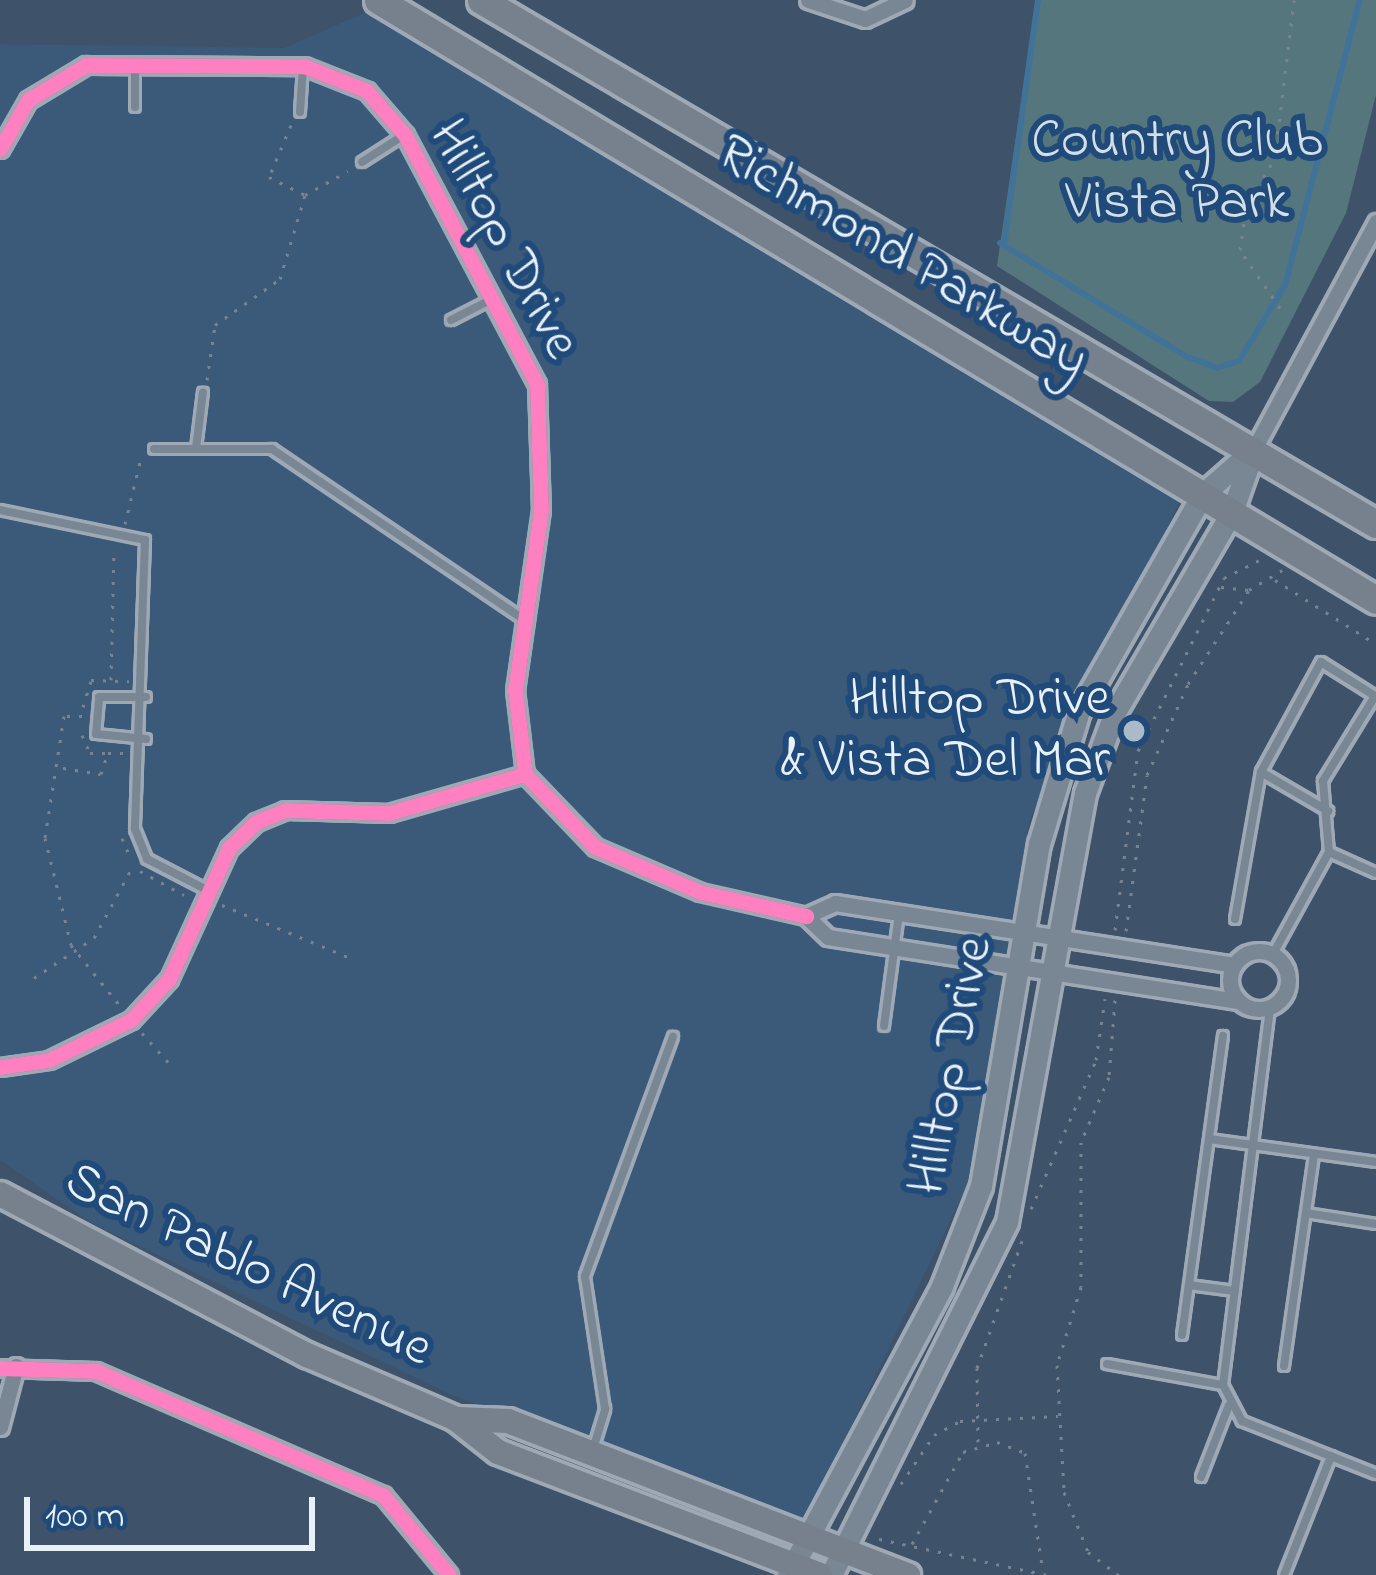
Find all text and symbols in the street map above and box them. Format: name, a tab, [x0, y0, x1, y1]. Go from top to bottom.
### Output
street label: Hilltop Drive	[413, 110, 593, 370]
park label: Country Club Vista Park	[1031, 110, 1323, 237]
street label: Richmond Parkway	[705, 122, 1099, 394]
place label: Hilltop Drive & Vista Del Mar	[781, 668, 1110, 795]
marker: Hilltop Drive & Vista Del Mar	[1121, 718, 1147, 744]
street label: Hilltop Drive	[895, 932, 1009, 1200]
street label: San Pablo Avenue	[54, 1149, 442, 1383]
scale bar	[30, 1473, 321, 1547]
text: 100 m	[45, 1491, 125, 1544]

